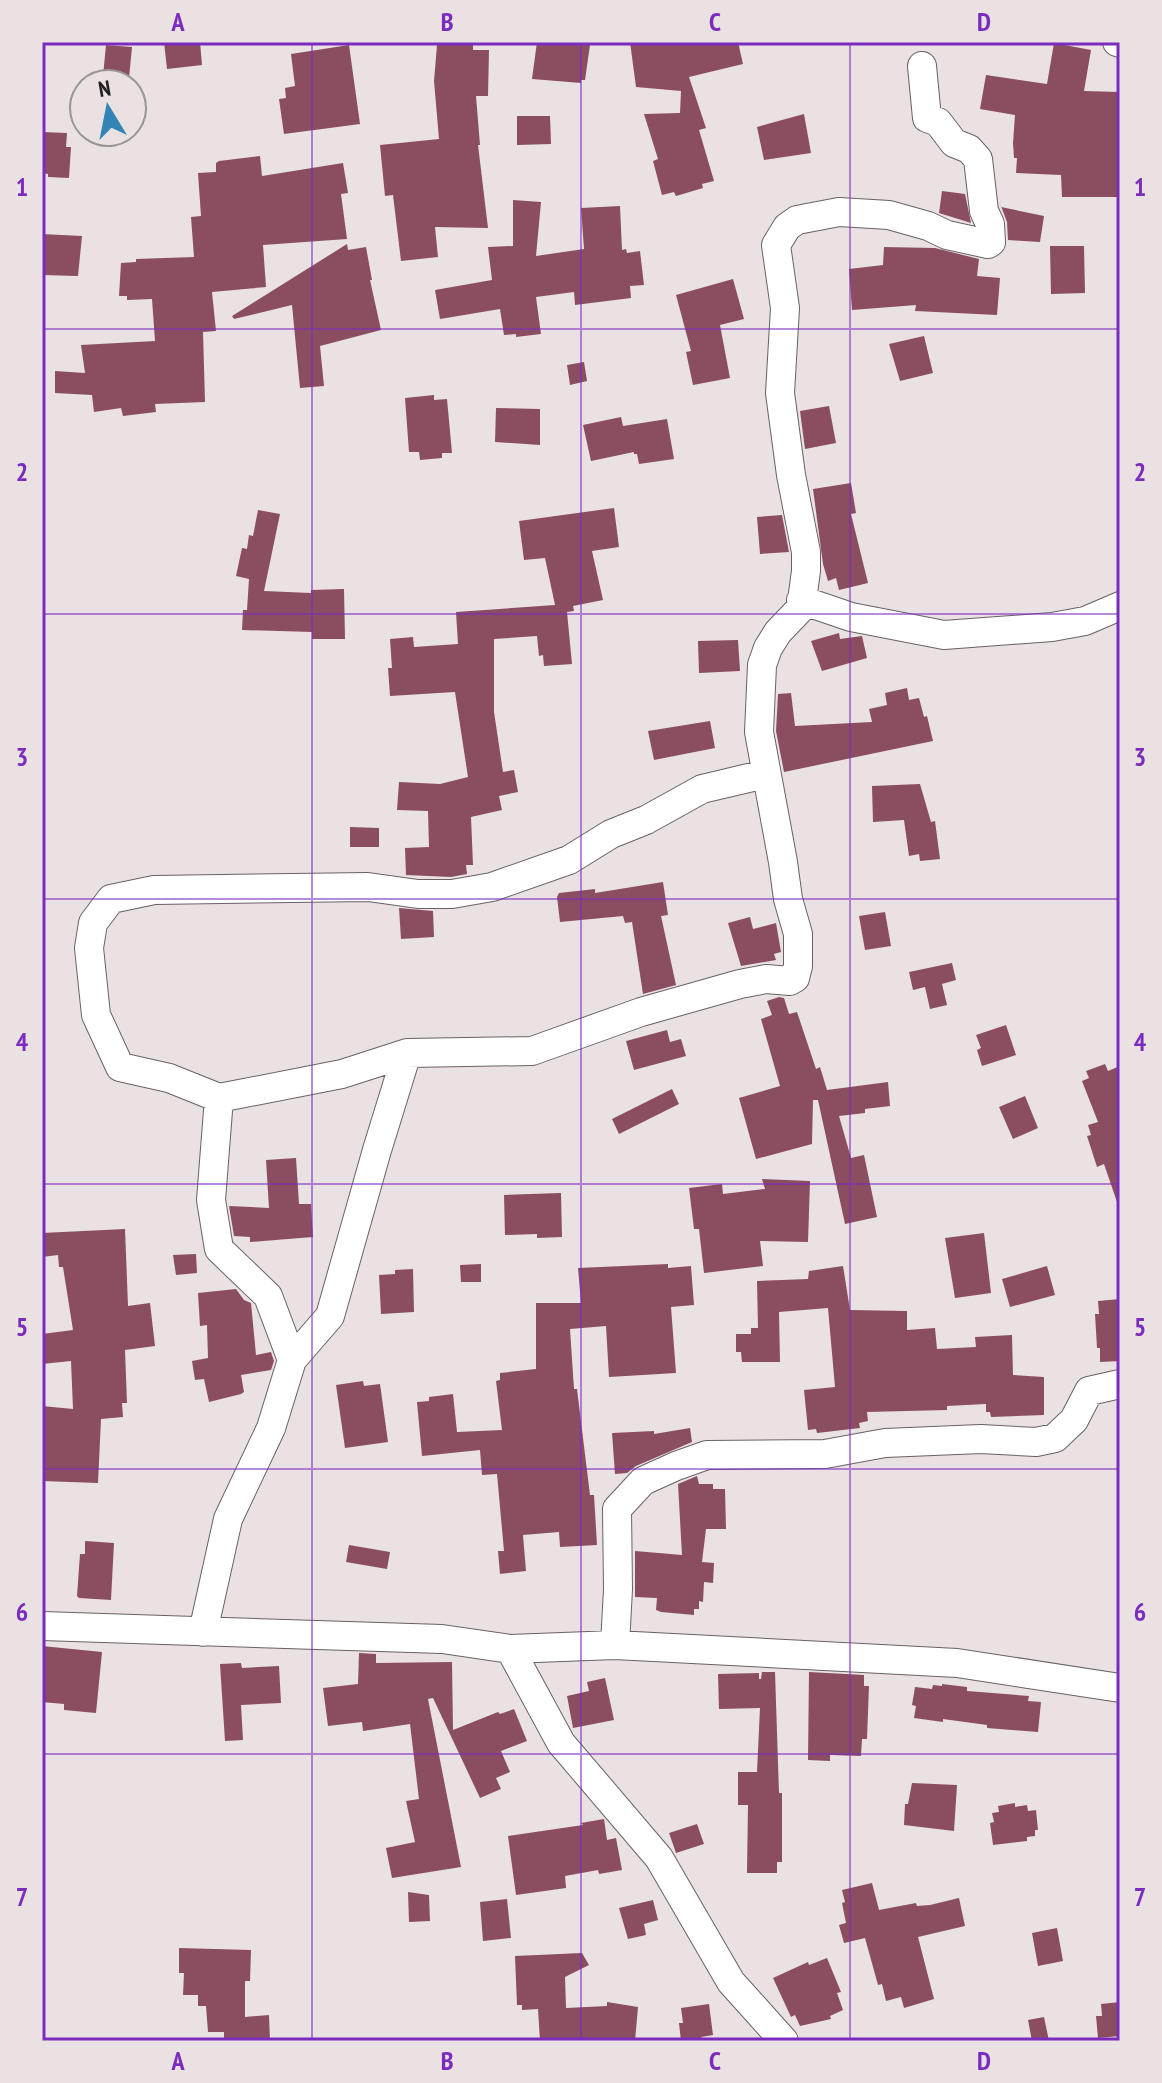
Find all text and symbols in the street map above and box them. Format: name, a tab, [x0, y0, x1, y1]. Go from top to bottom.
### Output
text: A	[170, 5, 185, 38]
text: B	[441, 5, 454, 38]
text: C	[709, 5, 721, 38]
text: D	[977, 5, 991, 38]
north arrow	[68, 68, 148, 148]
text: N	[96, 73, 113, 103]
text: 1	[16, 170, 28, 203]
text: 1	[1134, 170, 1146, 203]
text: 2	[16, 455, 28, 488]
text: 2	[1134, 455, 1146, 488]
text: 3	[16, 740, 28, 773]
text: 3	[1134, 740, 1146, 773]
text: 4	[16, 1025, 29, 1058]
text: 4	[1134, 1025, 1147, 1058]
text: 5	[16, 1310, 28, 1343]
text: 5	[1134, 1310, 1146, 1343]
text: 6	[16, 1595, 28, 1628]
text: 6	[1134, 1595, 1146, 1628]
text: 7	[16, 1880, 28, 1913]
text: 7	[1134, 1880, 1146, 1913]
text: A	[170, 2044, 185, 2077]
text: B	[441, 2044, 454, 2077]
text: C	[709, 2044, 721, 2077]
text: D	[977, 2044, 991, 2077]

